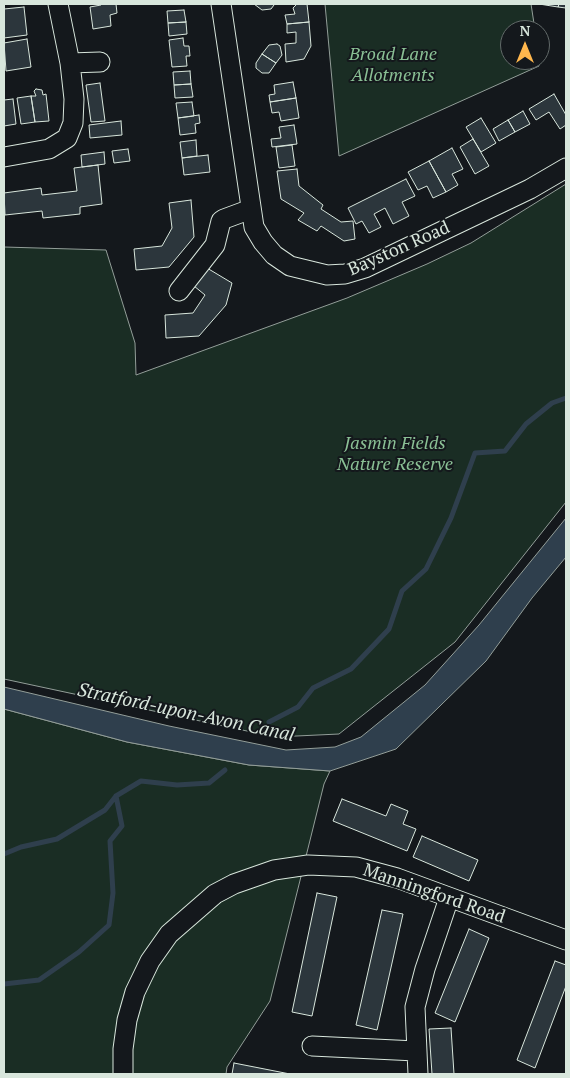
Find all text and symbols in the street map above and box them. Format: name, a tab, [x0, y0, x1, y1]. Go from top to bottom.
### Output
north arrow	[500, 20, 550, 70]
text: N	[520, 21, 530, 40]
park label: Broad Lane Allotments	[349, 44, 437, 86]
street label: Bayston Road	[345, 217, 453, 281]
park label: Jasmin Fields Nature Reserve	[337, 433, 453, 476]
water label: Stratford-upon-Avon Canal	[75, 679, 297, 747]
street label: Manningford Road	[360, 860, 508, 928]

